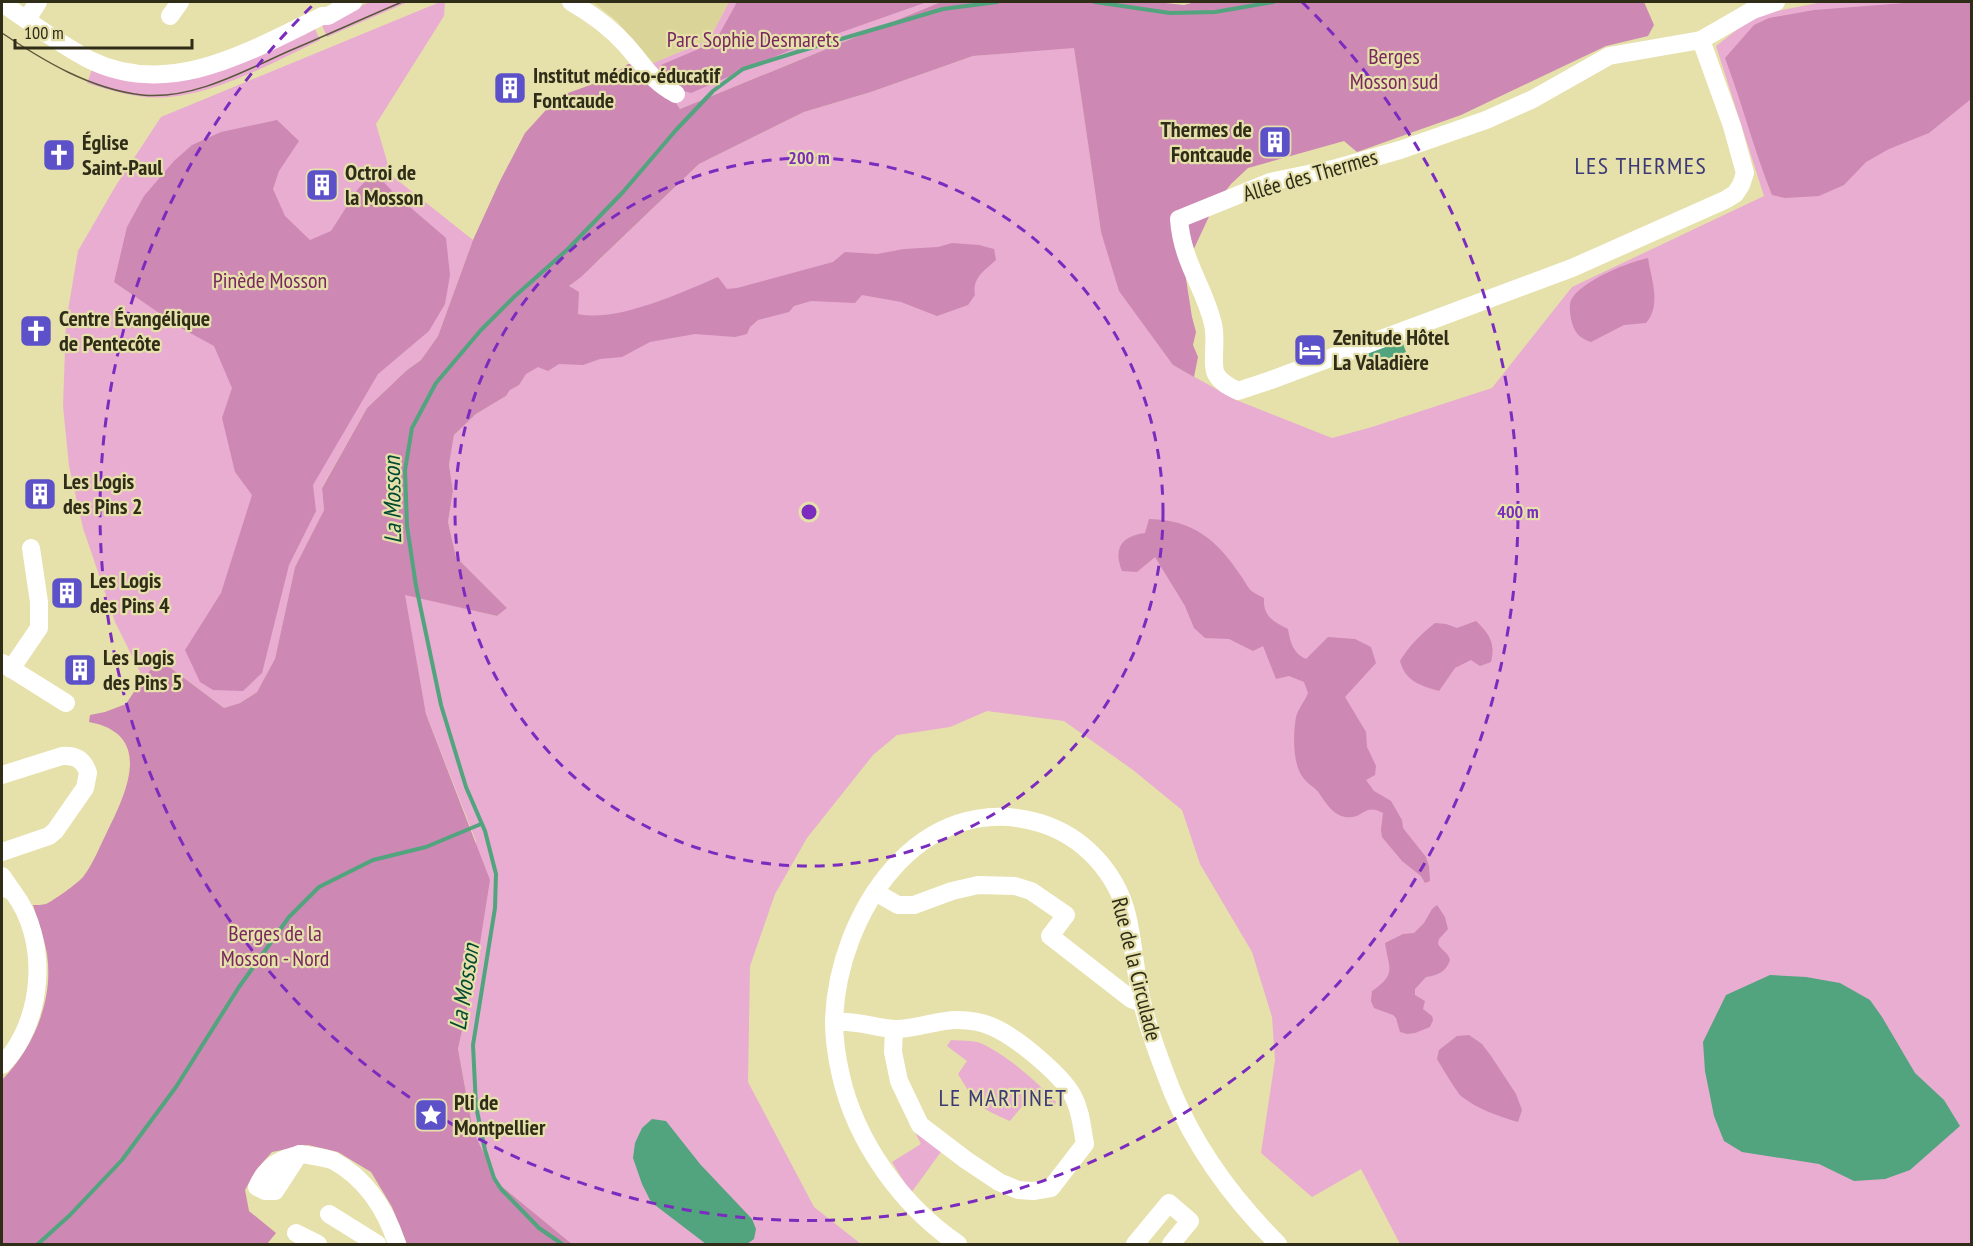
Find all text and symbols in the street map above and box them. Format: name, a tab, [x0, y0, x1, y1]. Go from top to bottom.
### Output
scale bar	[15, 12, 192, 50]
text: 100 m	[24, 21, 64, 44]
park label: Parc Sophie Desmarets	[667, 25, 839, 53]
park label: Berges Mosson sud	[1350, 42, 1438, 95]
place label: Institut médico-éducatif Fontcaude	[533, 61, 721, 114]
building icon: Institut médico-éducatif Fontcaude	[492, 70, 528, 106]
place label: Thermes de Fontcaude	[1160, 115, 1252, 168]
building icon: Thermes de Fontcaude	[1257, 124, 1293, 160]
place label: Église Saint-Paul	[82, 128, 163, 181]
church icon: Église Saint-Paul	[41, 137, 77, 173]
street label: Allée des Thermes	[1239, 142, 1381, 208]
text: 200 m	[788, 146, 830, 169]
district label: LES THERMES	[1575, 150, 1707, 181]
place label: Octroi de la Mosson	[345, 158, 424, 211]
building icon: Octroi de la Mosson	[304, 167, 340, 203]
park label: Pinède Mosson	[213, 266, 327, 294]
place label: Centre Évangélique de Pentecôte	[59, 304, 210, 357]
church icon: Centre Évangélique de Pentecôte	[18, 313, 54, 349]
place label: Zenitude Hôtel La Valadière	[1333, 323, 1450, 376]
hotel icon: Zenitude Hôtel La Valadière	[1292, 332, 1328, 368]
water label: La Mosson	[376, 455, 408, 544]
place label: Les Logis des Pins 2	[63, 467, 142, 520]
building icon: Les Logis des Pins 2	[22, 476, 58, 512]
text: 400 m	[1497, 500, 1539, 523]
centre of rings	[799, 502, 819, 522]
place label: Les Logis des Pins 4	[90, 566, 170, 619]
building icon: Les Logis des Pins 4	[49, 575, 85, 611]
place label: Les Logis des Pins 5	[103, 643, 182, 696]
building icon: Les Logis des Pins 5	[62, 652, 98, 688]
street label: Rue de la Circulade	[1106, 895, 1168, 1043]
park label: Berges de la Mosson - Nord	[221, 919, 329, 972]
water label: La Mosson	[442, 940, 486, 1032]
district label: LE MARTINET	[938, 1082, 1068, 1113]
place label: Pli de Montpellier	[454, 1088, 546, 1141]
place icon: Pli de Montpellier	[413, 1097, 449, 1133]

